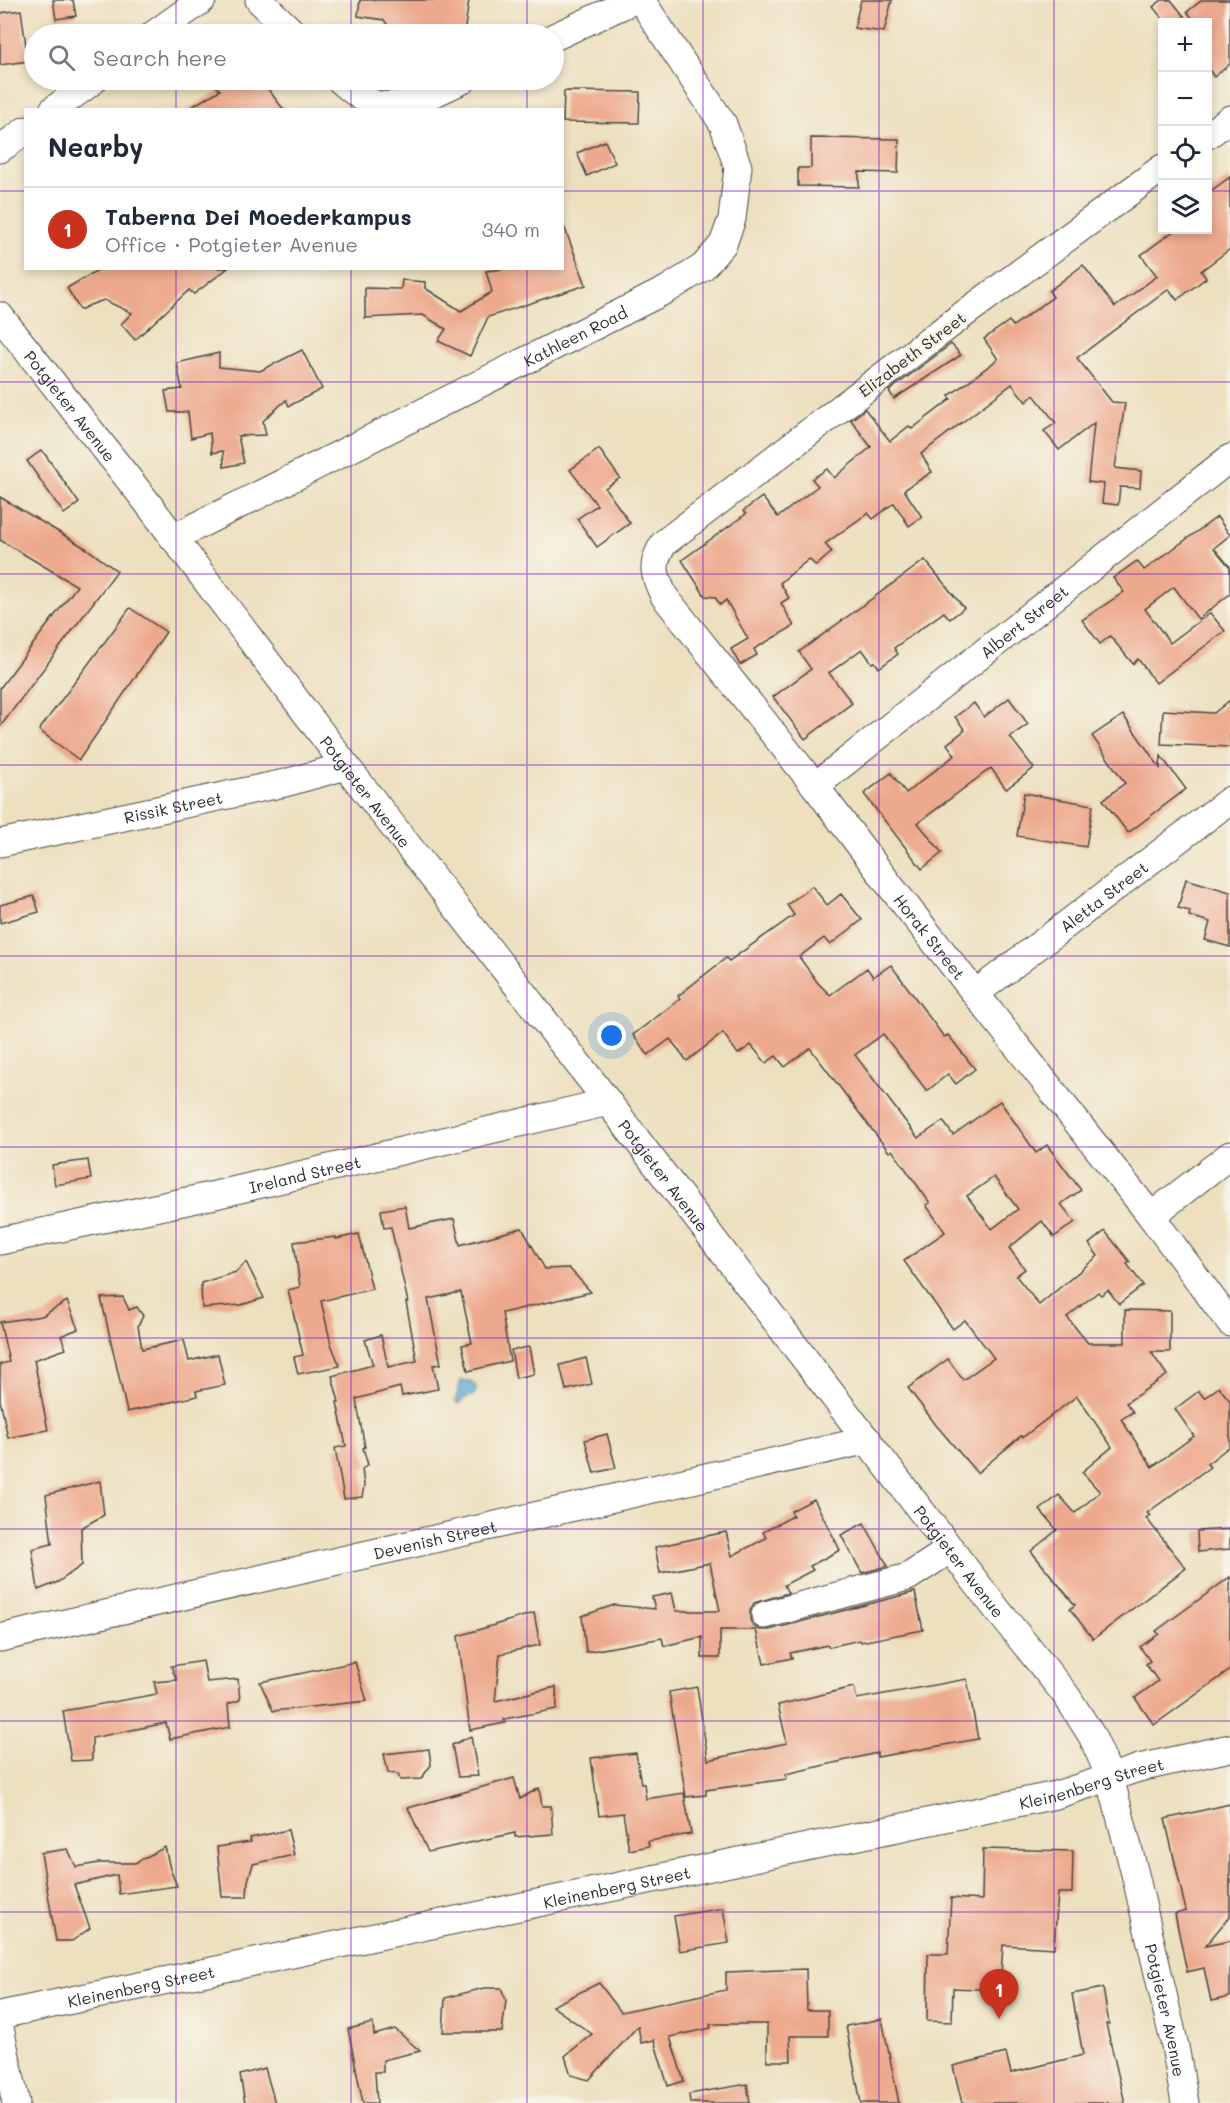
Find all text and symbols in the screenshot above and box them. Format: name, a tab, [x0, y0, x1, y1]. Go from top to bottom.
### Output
map controls	[1158, 18, 1212, 234]
button: +	[1158, 18, 1212, 72]
search box	[24, 24, 564, 90]
icon: search	[45, 41, 78, 74]
text: Search here	[93, 43, 227, 72]
button: −	[1158, 72, 1212, 126]
button: locate	[1158, 126, 1212, 180]
text: Nearby	[48, 130, 143, 164]
button: layers	[1158, 180, 1212, 234]
text: Taberna Dei Moederkampus	[105, 202, 412, 231]
text: 1	[63, 216, 72, 242]
text: 340 m	[482, 216, 540, 242]
text: Office · Potgieter Avenue	[105, 231, 358, 257]
street label: Kathleen Road	[520, 301, 630, 371]
street label: Elizabeth Street	[854, 307, 970, 401]
street label: Potgieter Avenue	[20, 346, 121, 465]
street label: Albert Street	[975, 580, 1072, 662]
street label: Potgieter Avenue	[316, 731, 416, 852]
street label: Rissik Street	[122, 786, 224, 827]
street label: Aletta Street	[1055, 856, 1152, 936]
street label: Horak Street	[890, 889, 970, 983]
your location	[597, 1021, 626, 1050]
street label: Potgieter Avenue	[614, 1115, 714, 1236]
street label: Ireland Street	[247, 1150, 363, 1197]
street label: Potgieter Avenue	[910, 1501, 1009, 1621]
street label: Devenish Street	[371, 1515, 499, 1563]
street label: Kleinenberg Street	[1017, 1752, 1166, 1813]
street label: Kleinenberg Street	[541, 1861, 692, 1912]
street label: Potgieter Avenue	[1141, 1941, 1191, 2078]
street label: Kleinenberg Street	[66, 1960, 216, 2011]
pin: 1	[980, 1970, 1018, 2019]

